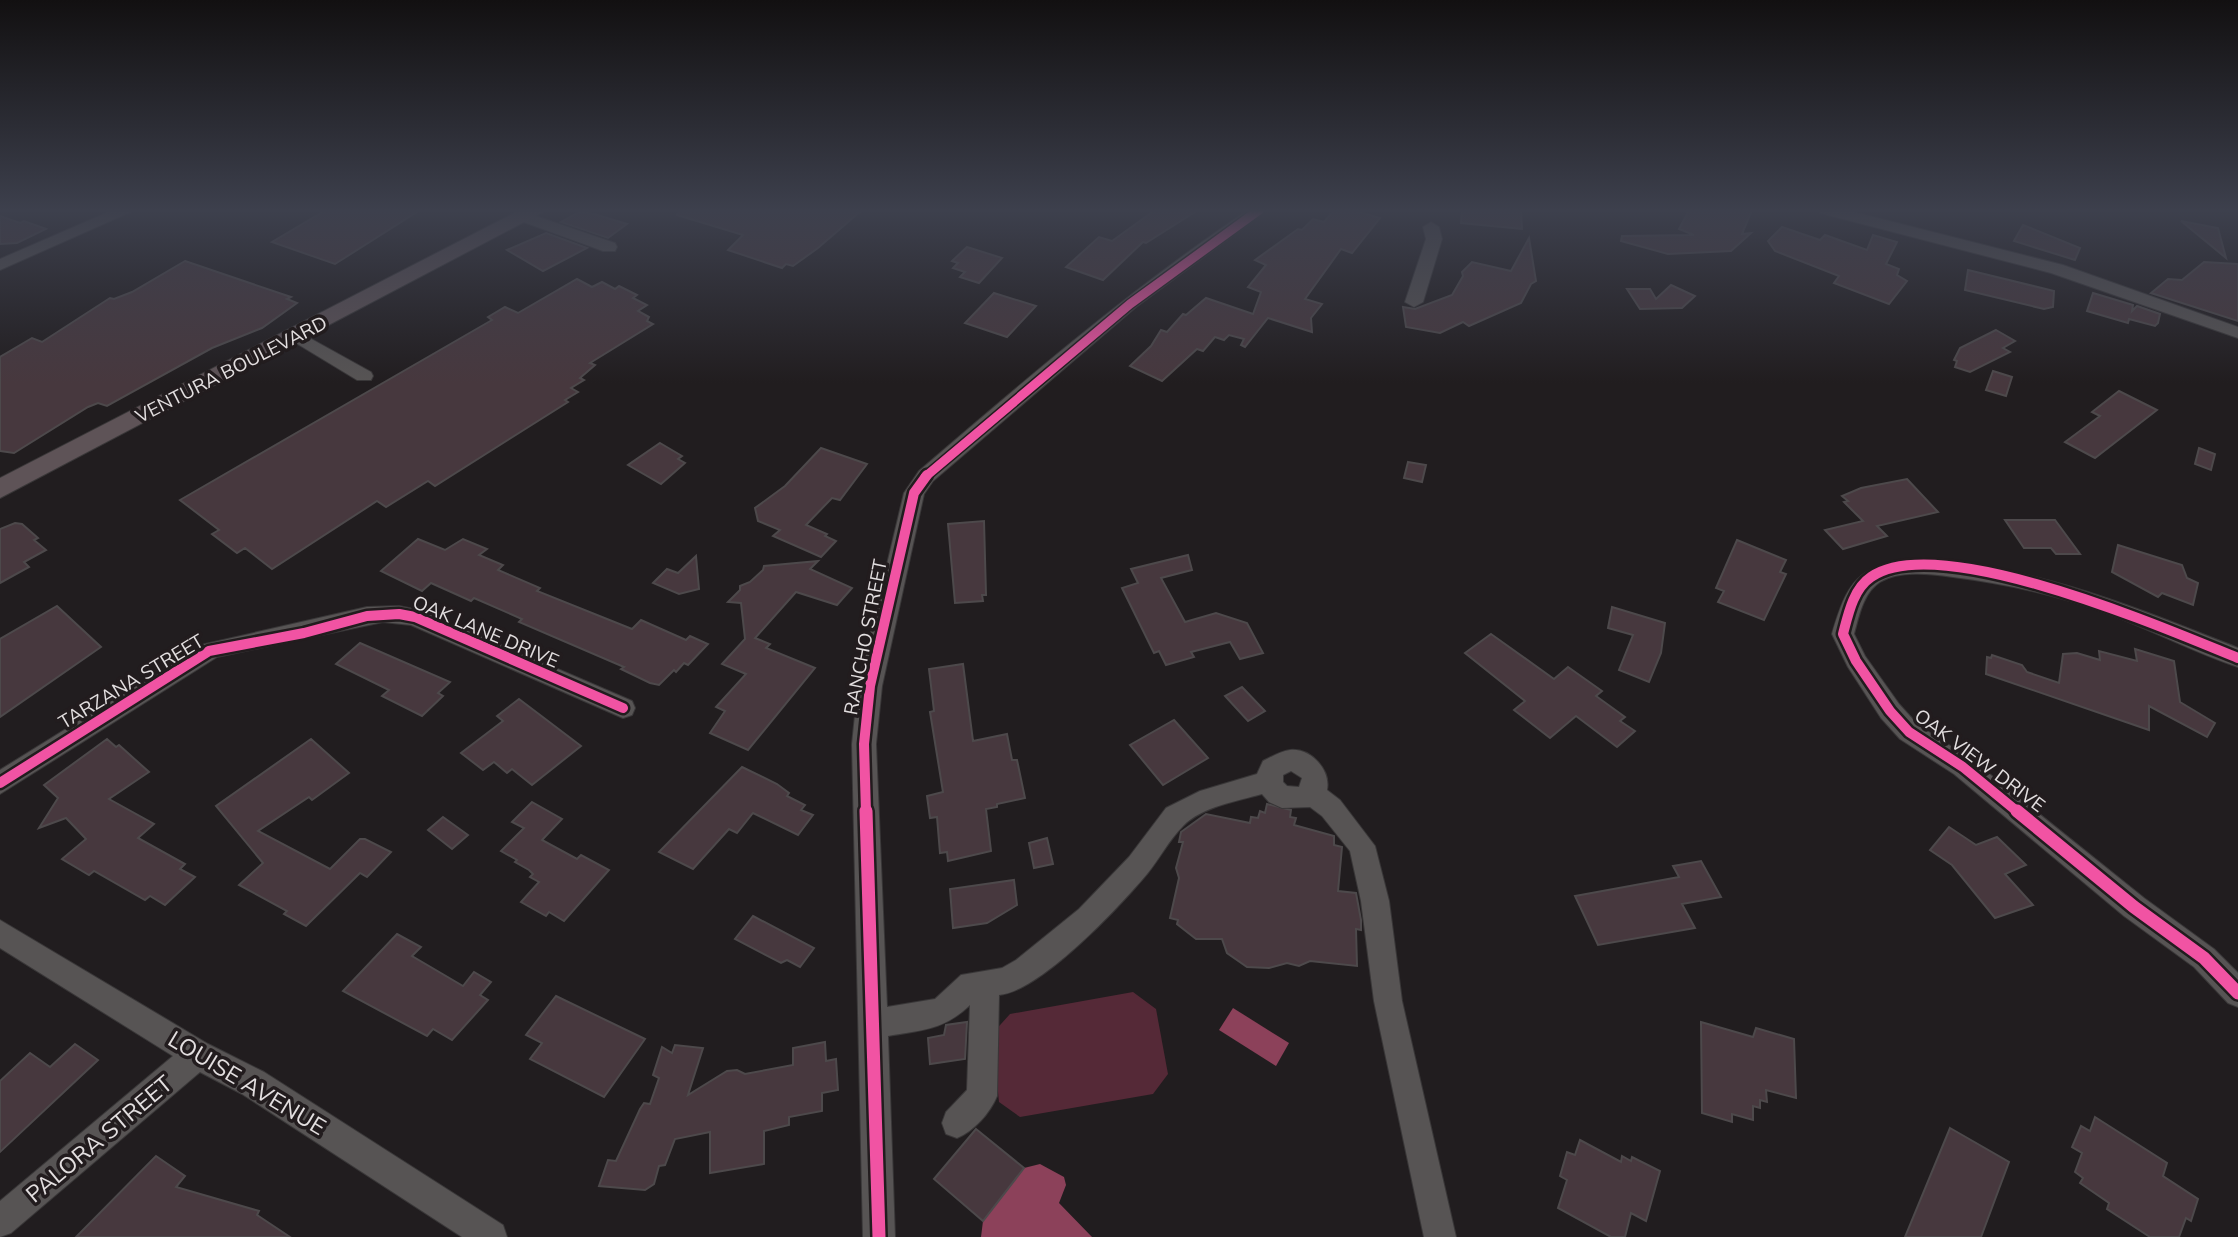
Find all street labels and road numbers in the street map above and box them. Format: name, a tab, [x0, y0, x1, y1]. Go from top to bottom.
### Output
street label: VENTURA BOULEVARD	[131, 310, 331, 428]
street label: RANCHO STREET	[838, 557, 892, 717]
street label: OAK LANE DRIVE	[409, 589, 563, 673]
street label: TARZANA STREET	[54, 628, 208, 734]
street label: OAK VIEW DRIVE	[1910, 703, 2050, 817]
street label: LOUISE AVENUE	[163, 1024, 331, 1141]
street label: PALORA STREET	[19, 1069, 178, 1208]

